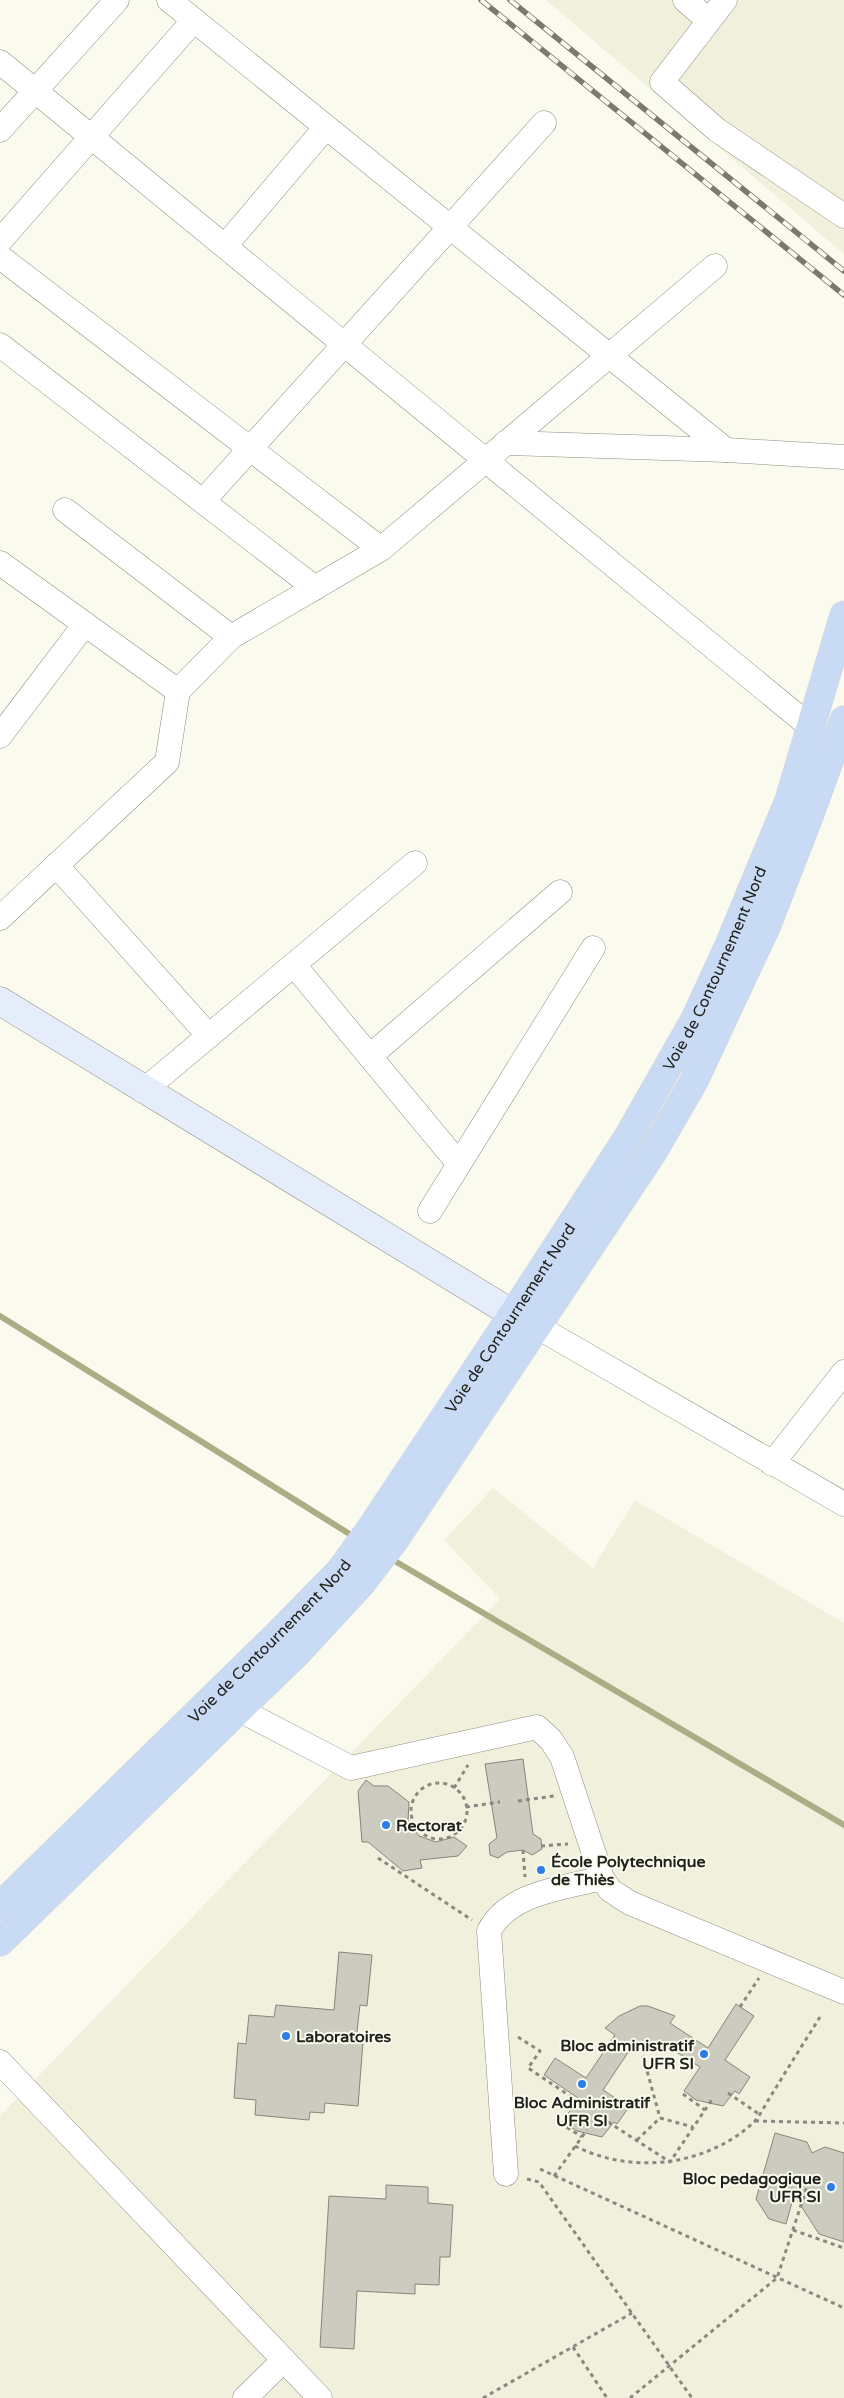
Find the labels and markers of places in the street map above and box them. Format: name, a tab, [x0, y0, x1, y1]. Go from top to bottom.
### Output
place label: Rectorat	[396, 1816, 463, 1836]
marker: Rectorat	[380, 1819, 392, 1831]
place label: École Polytechnique de Thiès	[551, 1852, 706, 1890]
marker: École Polytechnique de Thiès	[535, 1864, 547, 1876]
place label: Laboratoires	[296, 2027, 392, 2047]
marker: Laboratoires	[280, 2030, 292, 2042]
place label: Bloc administratif UFR SI	[560, 2036, 695, 2074]
marker: Bloc administratif UFR SI	[698, 2048, 710, 2060]
marker: Bloc Administratif UFR SI	[576, 2078, 588, 2090]
place label: Bloc Administratif UFR SI	[514, 2093, 651, 2131]
place label: Bloc pedagogique UFR SI	[683, 2169, 821, 2207]
marker: Bloc pedagogique UFR SI	[825, 2181, 837, 2193]

